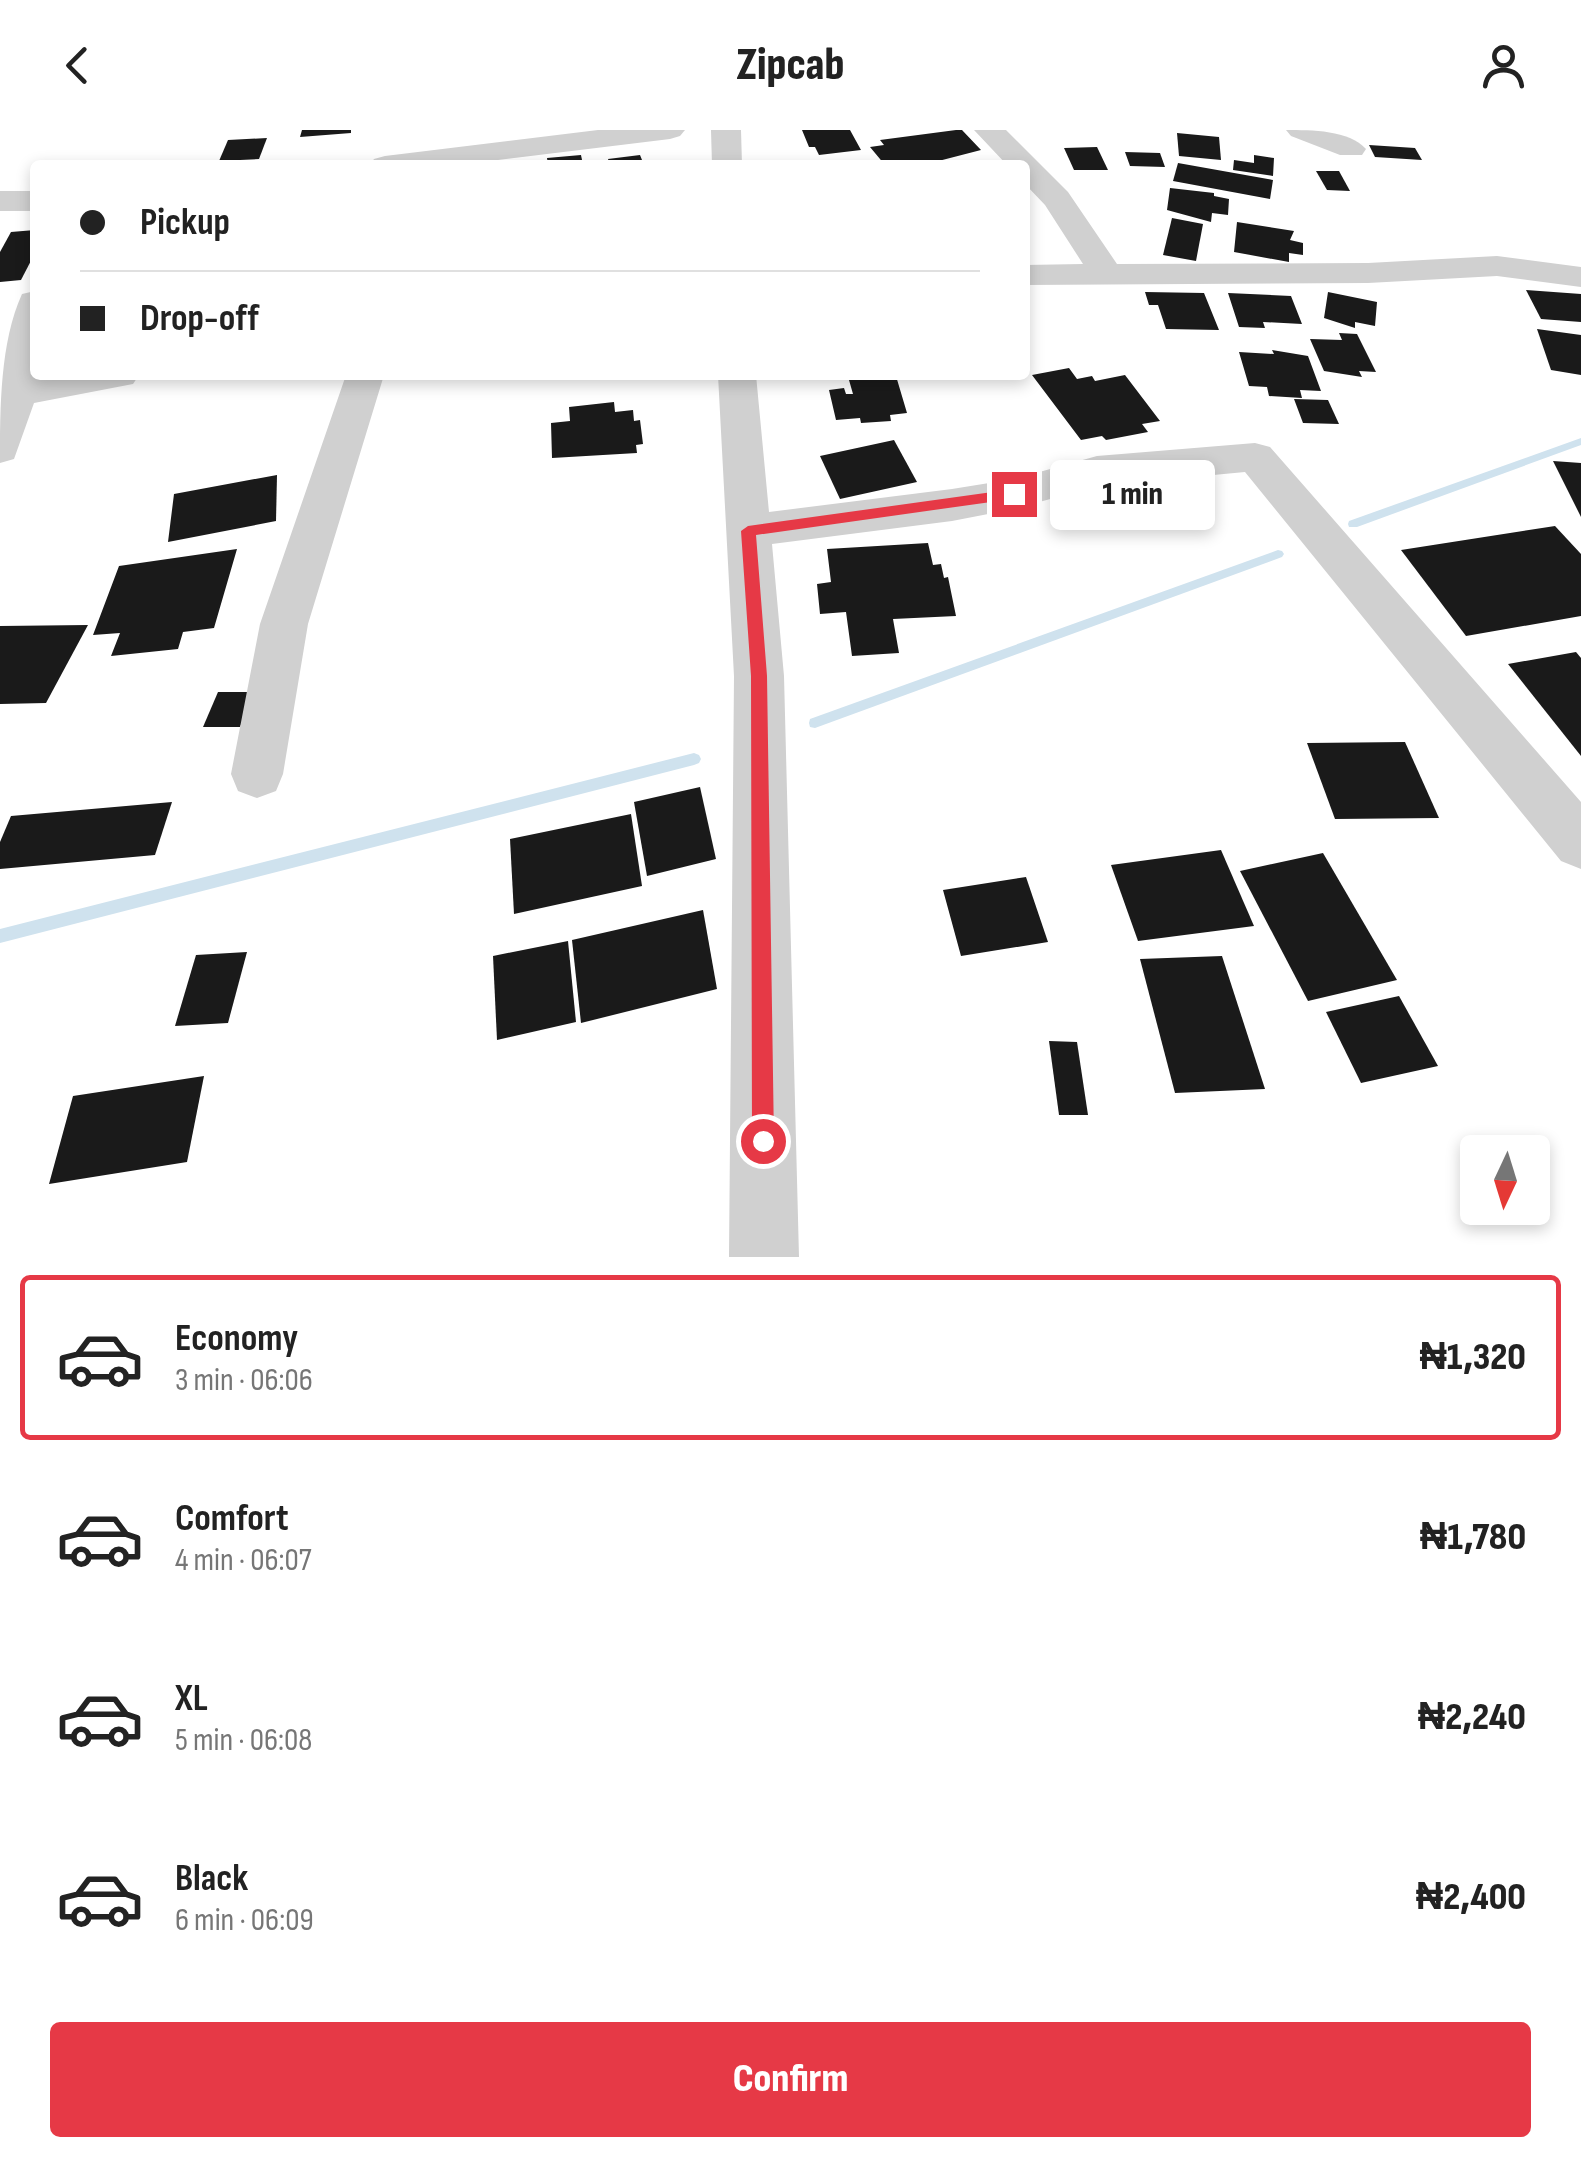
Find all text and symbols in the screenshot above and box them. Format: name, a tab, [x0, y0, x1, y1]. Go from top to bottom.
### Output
icon: back	[50, 38, 105, 93]
text: Zipcab	[737, 38, 844, 93]
icon: person	[1476, 38, 1531, 93]
text: Pickup	[140, 200, 230, 245]
text: Drop-off	[140, 296, 259, 341]
callout: 1 min	[1049, 459, 1214, 529]
route end	[992, 472, 1037, 517]
text: 1 min	[1102, 475, 1163, 514]
route start	[741, 1119, 786, 1164]
north arrow	[1460, 1135, 1550, 1225]
map controls	[1460, 1135, 1550, 1225]
icon: car	[55, 1313, 145, 1403]
text: Economy	[175, 1316, 298, 1361]
text: ₦1,320	[1419, 1335, 1526, 1380]
text: 3 min · 06:06	[175, 1361, 313, 1400]
icon: car	[55, 1493, 145, 1583]
text: Comfort	[175, 1496, 289, 1541]
text: ₦1,780	[1420, 1515, 1526, 1560]
text: 4 min · 06:07	[175, 1541, 312, 1580]
icon: car	[55, 1673, 145, 1763]
text: XL	[175, 1676, 208, 1721]
text: ₦2,240	[1418, 1695, 1526, 1740]
text: 5 min · 06:08	[175, 1721, 312, 1760]
icon: car	[55, 1853, 145, 1943]
text: Black	[175, 1856, 248, 1901]
text: ₦2,400	[1416, 1875, 1526, 1920]
text: 6 min · 06:09	[175, 1901, 314, 1940]
button: Confirm	[50, 2022, 1531, 2137]

